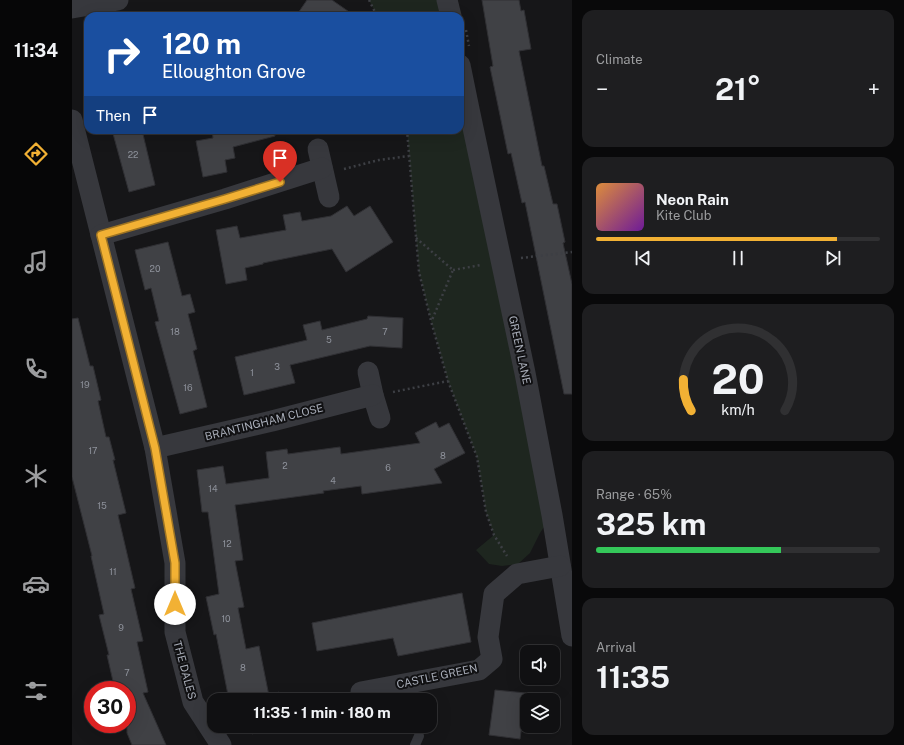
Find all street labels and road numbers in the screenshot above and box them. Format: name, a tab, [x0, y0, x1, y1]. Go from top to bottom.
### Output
street label: GREEN LANE	[507, 315, 533, 386]
street label: BRANTINGHAM CLOSE	[204, 401, 325, 443]
street label: THE DALES	[171, 639, 199, 701]
street label: CASTLE GREEN	[396, 662, 478, 690]

